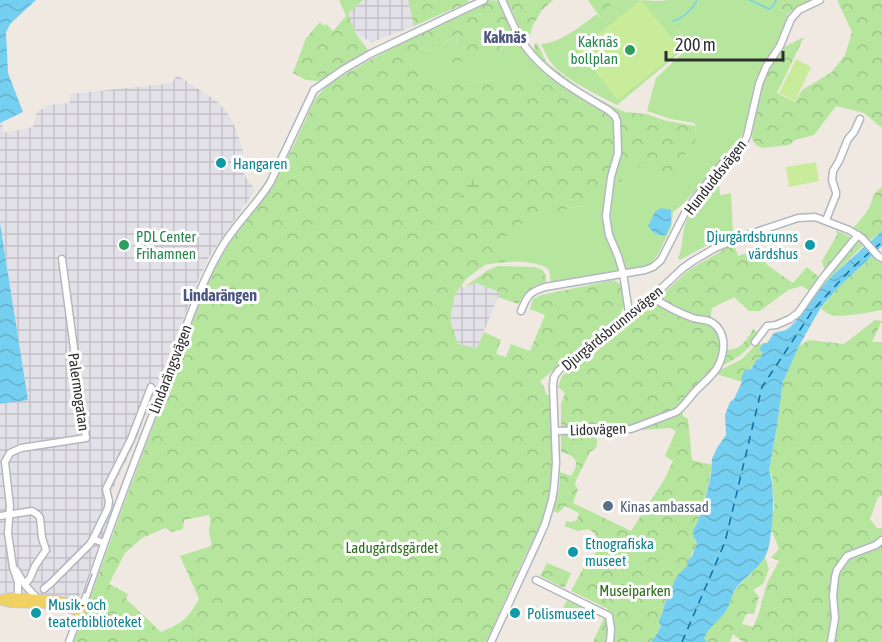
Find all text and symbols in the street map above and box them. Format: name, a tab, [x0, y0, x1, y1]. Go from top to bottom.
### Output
scale bar	[666, 24, 783, 62]
district label: Kaknäs	[484, 28, 527, 46]
place label: Kaknäs bollplan	[571, 33, 618, 67]
text: 200 m	[675, 34, 716, 55]
marker: Kaknäs bollplan	[623, 43, 637, 57]
street label: Hunduddsvägen	[680, 136, 750, 218]
place label: Hangaren	[233, 155, 288, 172]
marker: Hangaren	[214, 156, 228, 170]
place label: PDL Center Frihamnen	[136, 228, 196, 262]
place label: Djurgårdsbrunns värdshus	[706, 228, 798, 262]
marker: PDL Center Frihamnen	[117, 238, 131, 252]
marker: Djurgårdsbrunns värdshus	[803, 238, 817, 252]
street label: Djurgårdsbrunnsvägen	[558, 282, 666, 374]
district label: Lindarängen	[183, 286, 257, 304]
street label: Lindarängsvägen	[145, 322, 195, 416]
street label: Palermogatan	[65, 352, 93, 432]
street label: Lidovägen	[569, 420, 627, 438]
place label: Kinas ambassad	[620, 498, 709, 515]
marker: Kinas ambassad	[601, 499, 615, 513]
place label: Etnografiska museet	[585, 535, 654, 569]
park label: Ladugårdsgärdet	[346, 539, 438, 556]
marker: Etnografiska museet	[566, 545, 580, 559]
park label: Museiparken	[599, 582, 671, 599]
place label: Musik- och teaterbiblioteket	[48, 596, 142, 630]
place label: Polismuseet	[527, 605, 595, 622]
marker: Musik- och teaterbiblioteket	[29, 606, 43, 620]
marker: Polismuseet	[508, 606, 522, 620]

